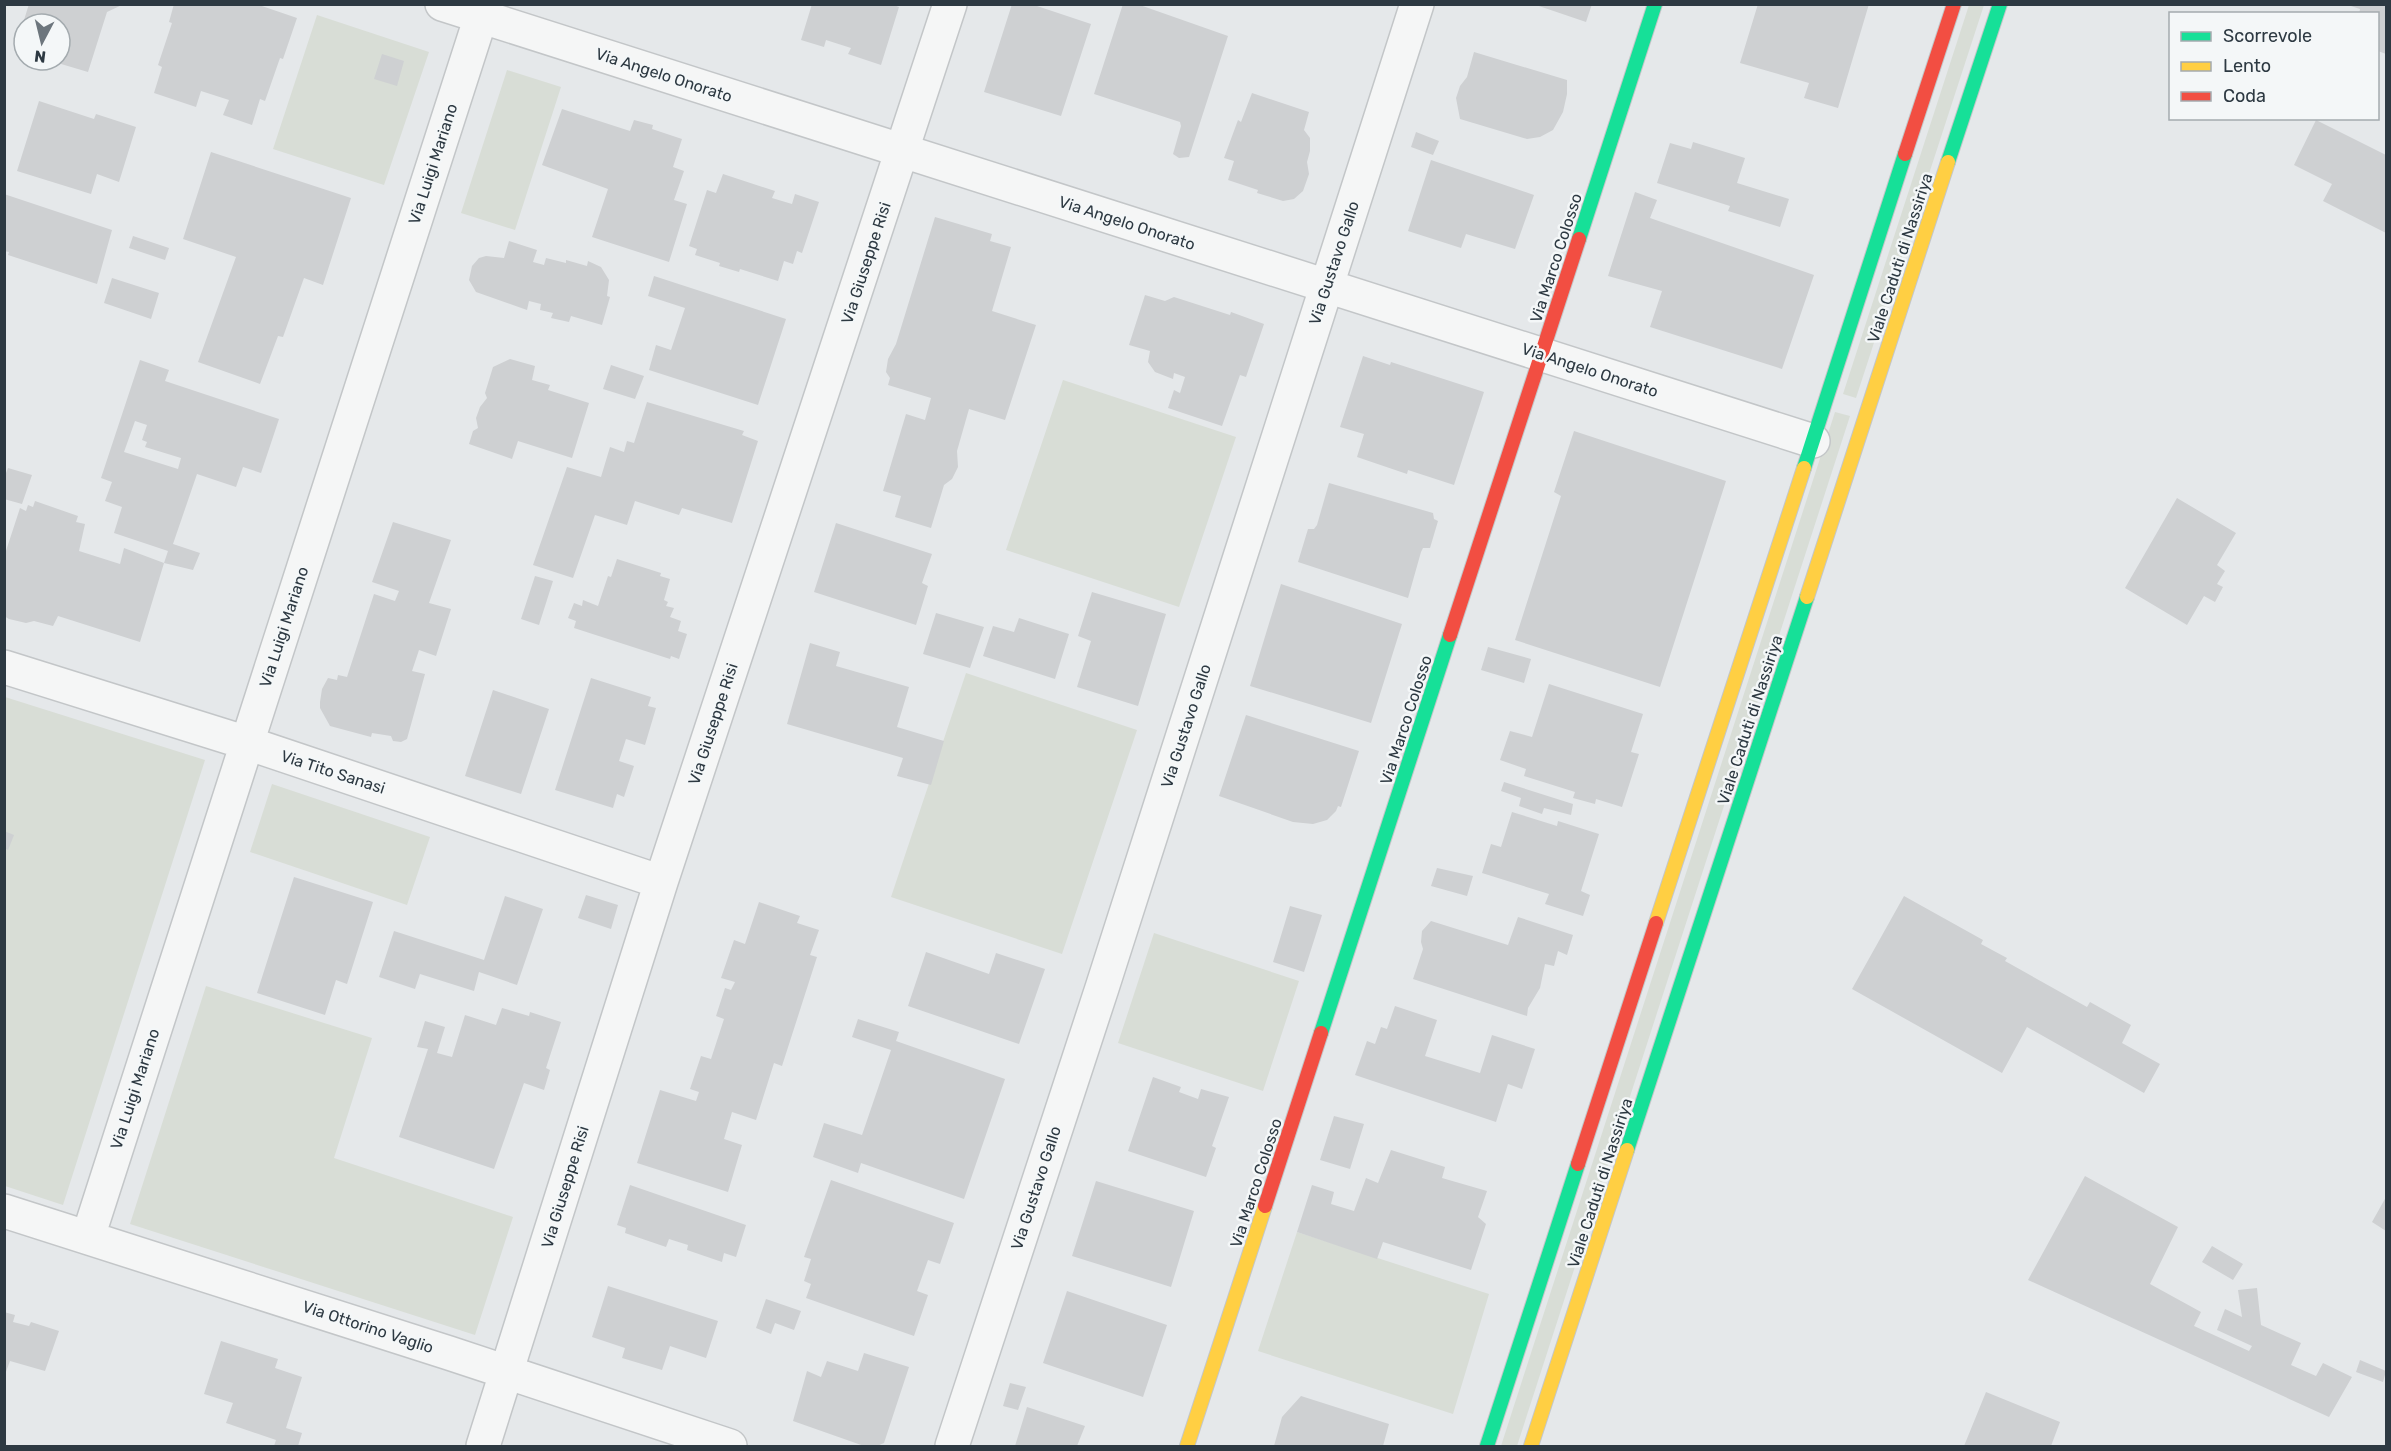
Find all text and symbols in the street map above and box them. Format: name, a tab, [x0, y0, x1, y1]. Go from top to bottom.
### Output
north arrow	[12, 12, 72, 72]
legend	[2169, 12, 2379, 120]
text: Scorrevole	[2223, 25, 2312, 47]
street label: Via Angelo Onorato	[593, 44, 735, 106]
text: N	[33, 46, 47, 67]
text: Lento	[2223, 55, 2271, 77]
text: Coda	[2223, 85, 2266, 107]
street label: Via Luigi Mariano	[405, 101, 461, 227]
street label: Viale Caduti di Nassiriya	[1864, 171, 1936, 345]
street label: Via Marco Colosso	[1526, 191, 1586, 325]
street label: Via Angelo Onorato	[1056, 192, 1198, 254]
street label: Via Gustavo Gallo	[1305, 199, 1363, 327]
street label: Via Giuseppe Risi	[837, 200, 895, 326]
street label: Via Angelo Onorato	[1519, 339, 1661, 401]
street label: Via Luigi Mariano	[256, 564, 312, 690]
street label: Viale Caduti di Nassiriya	[1714, 633, 1786, 807]
street label: Via Marco Colosso	[1376, 653, 1436, 787]
street label: Via Giuseppe Risi	[684, 661, 742, 787]
street label: Via Gustavo Gallo	[1157, 662, 1215, 790]
street label: Via Tito Sanasi	[278, 746, 388, 798]
street label: Via Luigi Mariano	[107, 1026, 163, 1152]
street label: Viale Caduti di Nassiriya	[1564, 1096, 1636, 1270]
street label: Via Marco Colosso	[1226, 1116, 1286, 1250]
street label: Via Giuseppe Risi	[537, 1124, 593, 1250]
street label: Via Gustavo Gallo	[1007, 1124, 1065, 1252]
street label: Via Ottorino Vaglio	[300, 1297, 436, 1357]

